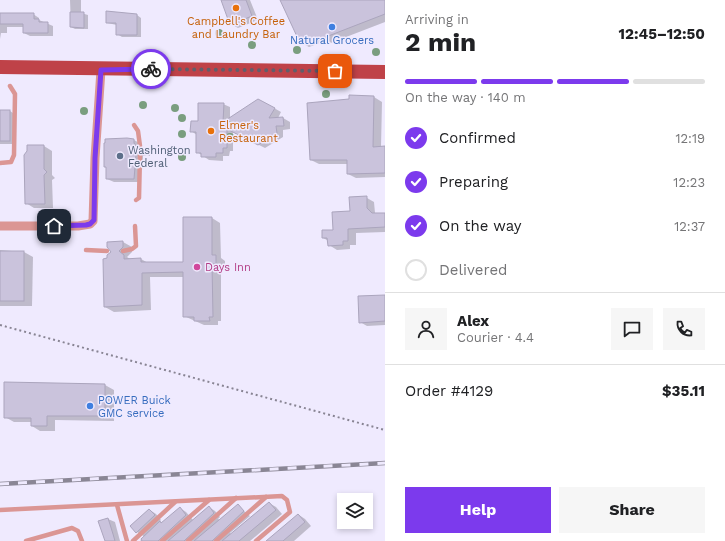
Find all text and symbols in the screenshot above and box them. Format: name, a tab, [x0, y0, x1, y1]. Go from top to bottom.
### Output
marker: Campbell's Coffee and Laundry Bar	[231, 3, 241, 13]
text: Arriving in	[405, 12, 469, 27]
place label: Campbell's Coffee and Laundry Bar	[187, 15, 285, 41]
marker: Natural Grocers	[327, 22, 337, 32]
text: 12:45–12:50	[619, 25, 705, 43]
text: 2 min	[405, 27, 476, 57]
place label: Natural Grocers	[290, 34, 374, 47]
courier	[131, 49, 171, 89]
pin	[318, 54, 352, 88]
icon: bike	[140, 58, 162, 80]
icon: bag	[324, 60, 346, 82]
text: On the way · 140 m	[405, 90, 526, 105]
place label: Elmer's Restaurant	[219, 119, 278, 145]
marker: Elmer's Restaurant	[206, 126, 216, 136]
icon: check	[405, 127, 427, 149]
text: Confirmed	[439, 129, 516, 147]
text: 12:19	[675, 131, 705, 146]
place label: Washington Federal	[128, 144, 191, 170]
marker: Washington Federal	[115, 151, 125, 161]
icon: check	[405, 171, 427, 193]
text: Preparing	[439, 173, 508, 191]
text: 12:23	[673, 175, 705, 190]
pin	[37, 209, 71, 243]
icon: home	[43, 215, 65, 237]
icon: check	[405, 215, 427, 237]
text: On the way	[439, 217, 521, 235]
text: 12:37	[674, 219, 705, 234]
place label: Days Inn	[205, 261, 251, 274]
text: Delivered	[439, 261, 507, 279]
marker: Days Inn	[192, 262, 202, 272]
button: person	[405, 308, 447, 350]
button: chat	[611, 308, 653, 350]
button: phone	[663, 308, 705, 350]
text: Alex	[457, 312, 489, 330]
text: Courier · 4.4	[457, 330, 534, 345]
text: Order #4129	[405, 382, 493, 400]
text: $35.11	[662, 382, 705, 400]
place label: POWER Buick GMC service	[98, 394, 171, 420]
marker: POWER Buick GMC service	[85, 401, 95, 411]
button: Help	[405, 487, 551, 533]
button: Share	[559, 487, 705, 533]
map controls	[337, 493, 373, 529]
button: layers	[337, 493, 373, 529]

